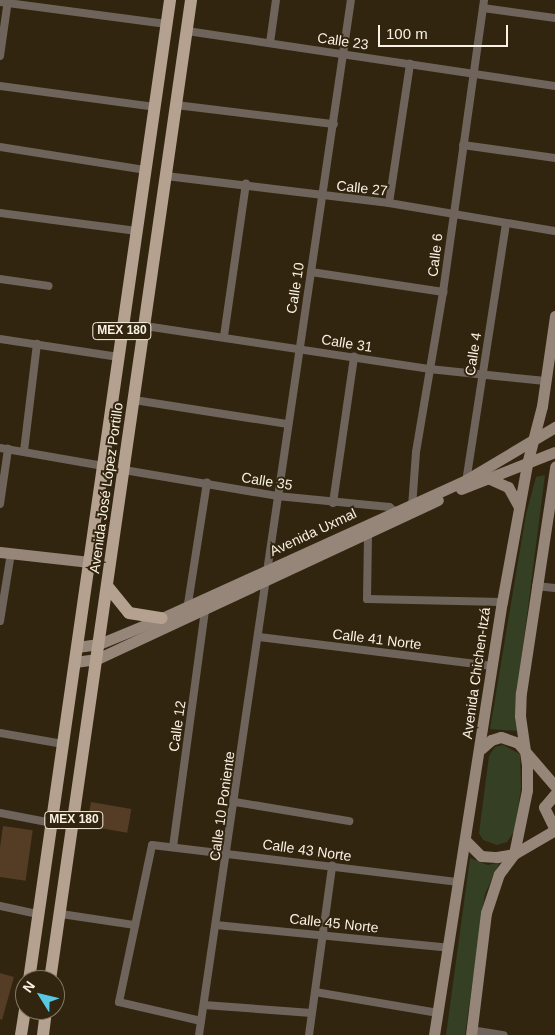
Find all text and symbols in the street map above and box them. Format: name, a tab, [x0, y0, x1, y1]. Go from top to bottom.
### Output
scale bar	[380, 15, 510, 47]
text: 100 m	[386, 25, 428, 42]
street label: Calle 23	[316, 29, 370, 53]
street label: Calle 27	[336, 177, 388, 199]
street label: Calle 6	[424, 232, 446, 278]
street label: Calle 10	[283, 261, 307, 315]
road number: MEX 180	[92, 322, 152, 341]
street label: Calle 31	[320, 331, 374, 355]
street label: Calle 4	[461, 331, 485, 377]
street label: Avenida José López Portillo	[86, 401, 126, 575]
street label: Calle 35	[240, 469, 294, 493]
street label: Avenida Uxmal	[267, 505, 359, 559]
street label: Avenida Chichen-Itzá	[458, 606, 494, 740]
street label: Calle 41 Norte	[332, 625, 422, 653]
street label: Calle 12	[165, 699, 189, 753]
street label: Calle 10 Poniente	[206, 750, 238, 862]
road number: MEX 180	[44, 810, 104, 830]
street label: Calle 43 Norte	[262, 835, 352, 865]
street label: Calle 45 Norte	[289, 910, 379, 936]
north arrow	[15, 970, 65, 1020]
text: N	[19, 978, 38, 996]

